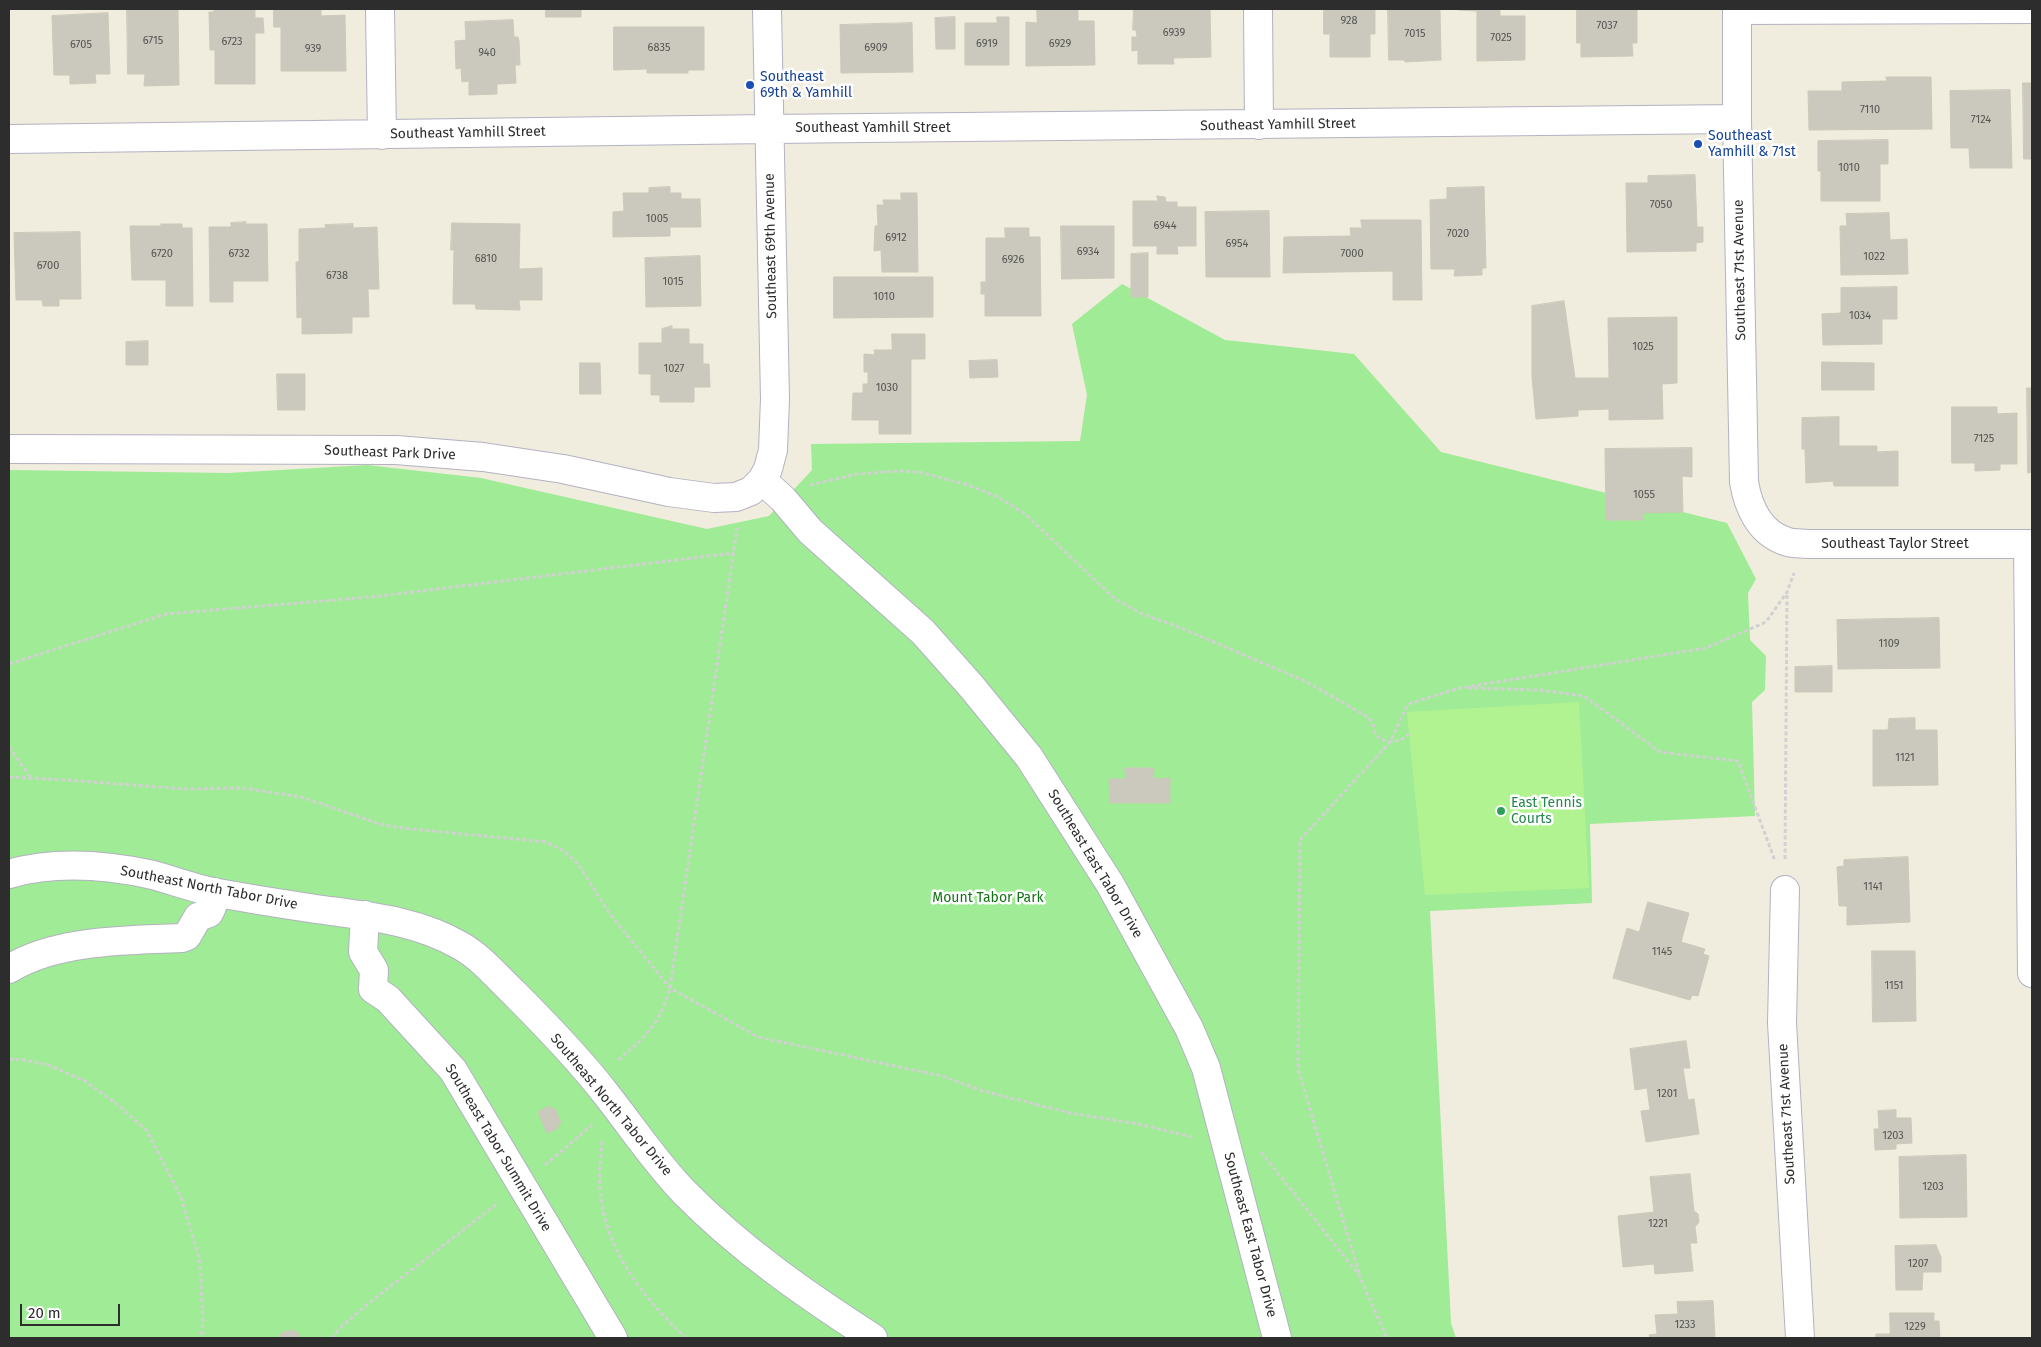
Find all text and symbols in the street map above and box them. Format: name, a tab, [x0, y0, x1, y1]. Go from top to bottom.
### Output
house number: 928	[1340, 14, 1358, 28]
house number: 7037	[1596, 19, 1618, 33]
house number: 6939	[1163, 26, 1185, 40]
house number: 7015	[1405, 27, 1425, 41]
house number: 7025	[1490, 31, 1512, 45]
house number: 6715	[143, 34, 163, 48]
house number: 6723	[221, 35, 243, 49]
house number: 6919	[976, 37, 998, 51]
house number: 6929	[1049, 37, 1071, 51]
house number: 6705	[70, 38, 92, 52]
house number: 6835	[648, 41, 670, 55]
house number: 6909	[864, 41, 888, 55]
house number: 939	[305, 42, 321, 56]
house number: 940	[478, 46, 496, 60]
place label: Southeast 69th & Yamhill	[760, 69, 852, 102]
marker: Southeast 69th & Yamhill	[744, 79, 756, 91]
house number: 7110	[1860, 103, 1880, 117]
house number: 7124	[1971, 113, 1991, 127]
street label: Southeast Yamhill Street	[1200, 115, 1356, 135]
street label: Southeast Yamhill Street	[795, 120, 951, 136]
street label: Southeast Yamhill Street	[390, 123, 546, 143]
place label: Southeast Yamhill & 71st	[1708, 128, 1796, 160]
marker: Southeast Yamhill & 71st	[1692, 138, 1704, 150]
house number: 1010	[1838, 161, 1860, 175]
street label: Southeast 69th Avenue	[761, 173, 781, 319]
house number: 7050	[1650, 198, 1672, 212]
street label: Southeast 71st Avenue	[1730, 199, 1750, 341]
house number: 1005	[646, 212, 668, 226]
house number: 6944	[1153, 219, 1177, 233]
house number: 7020	[1447, 227, 1469, 241]
house number: 6912	[885, 231, 907, 245]
house number: 6954	[1226, 237, 1248, 251]
house number: 6934	[1077, 245, 1099, 259]
house number: 6720	[151, 247, 173, 261]
house number: 6732	[228, 247, 250, 261]
house number: 7000	[1340, 247, 1364, 261]
house number: 1022	[1863, 250, 1885, 264]
house number: 6810	[475, 252, 497, 266]
house number: 6926	[1002, 253, 1024, 267]
house number: 6700	[37, 259, 59, 273]
house number: 6738	[326, 269, 348, 283]
house number: 1015	[663, 275, 683, 289]
house number: 1010	[873, 290, 895, 304]
house number: 1034	[1849, 309, 1871, 323]
house number: 1025	[1632, 340, 1654, 354]
house number: 1027	[664, 362, 684, 376]
house number: 1030	[876, 381, 898, 395]
house number: 7125	[1974, 432, 1994, 446]
street label: Southeast Park Drive	[324, 442, 456, 464]
house number: 1055	[1633, 488, 1655, 502]
street label: Southeast Taylor Street	[1821, 536, 1969, 552]
house number: 1109	[1878, 637, 1900, 651]
house number: 1121	[1895, 751, 1915, 765]
street label: Southeast East Tabor Drive	[1044, 787, 1146, 941]
place label: East Tennis Courts	[1511, 795, 1582, 828]
marker: East Tennis Courts	[1495, 805, 1507, 817]
street label: Southeast North Tabor Drive	[119, 863, 299, 913]
house number: 1141	[1863, 880, 1883, 894]
park label: Mount Tabor Park	[932, 890, 1044, 906]
house number: 1145	[1652, 945, 1672, 959]
house number: 1151	[1884, 979, 1904, 993]
street label: Southeast North Tabor Drive	[547, 1031, 675, 1179]
street label: Southeast 71st Avenue	[1775, 1043, 1799, 1185]
street label: Southeast Tabor Summit Drive	[441, 1061, 555, 1235]
house number: 1201	[1657, 1087, 1677, 1101]
house number: 1203	[1882, 1129, 1904, 1143]
street label: Southeast East Tabor Drive	[1220, 1151, 1280, 1319]
house number: 1203	[1922, 1180, 1944, 1194]
house number: 1221	[1648, 1217, 1668, 1231]
house number: 1207	[1907, 1257, 1929, 1271]
scale bar	[22, 1294, 122, 1326]
text: 20 m	[28, 1304, 61, 1322]
house number: 1233	[1674, 1318, 1696, 1332]
house number: 1229	[1904, 1320, 1926, 1334]

